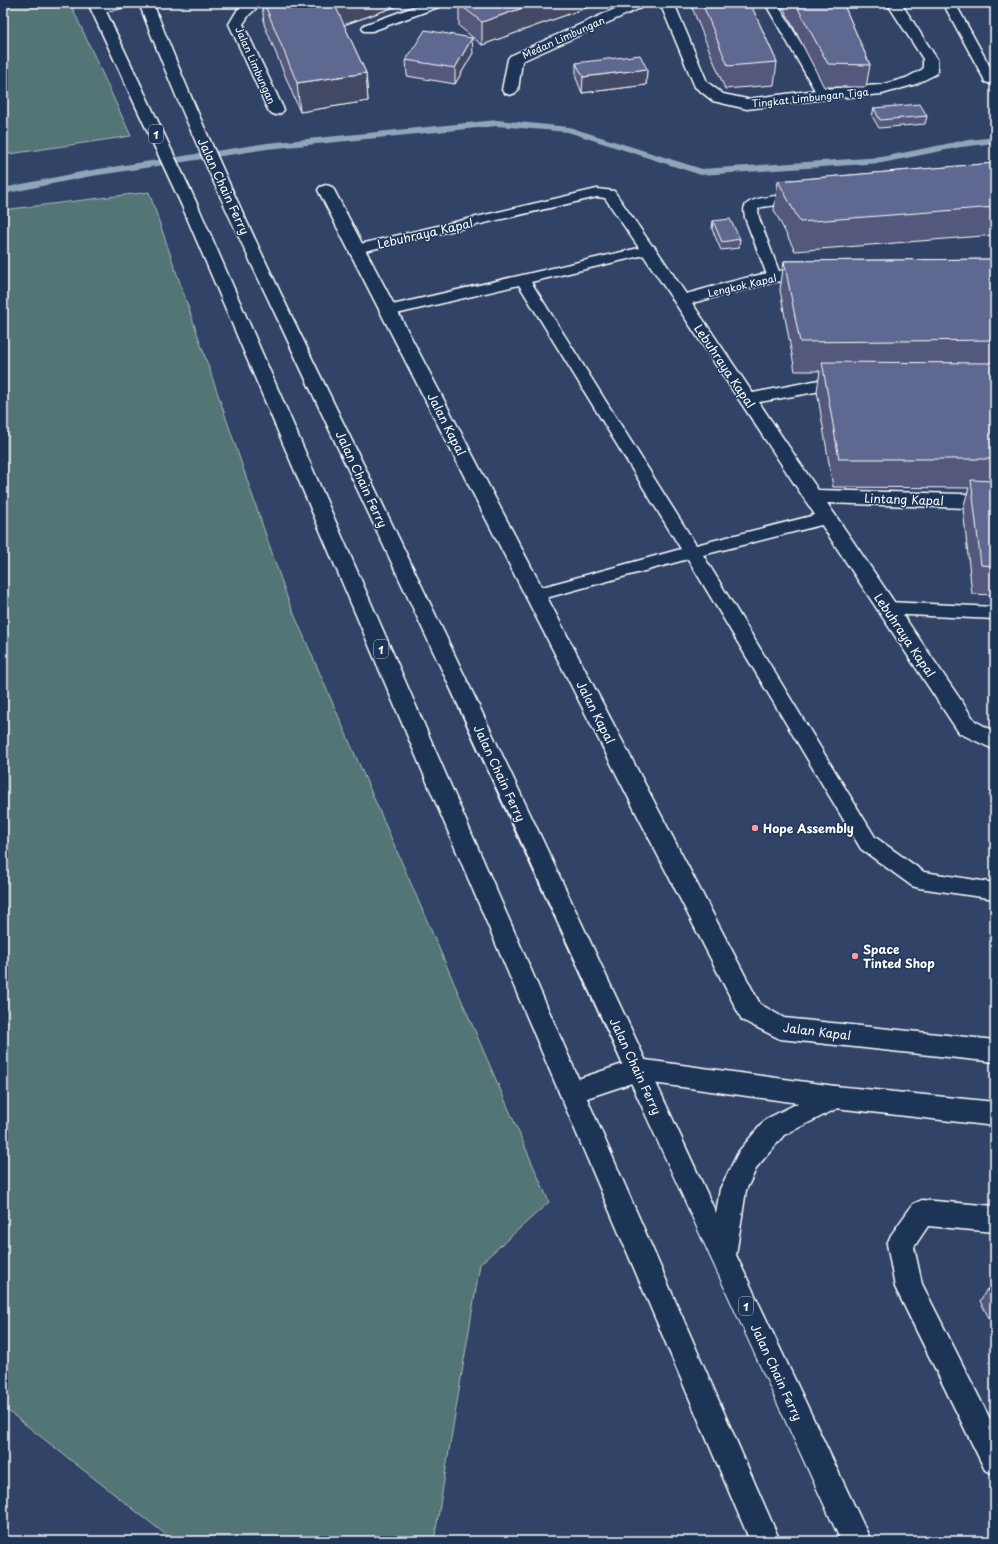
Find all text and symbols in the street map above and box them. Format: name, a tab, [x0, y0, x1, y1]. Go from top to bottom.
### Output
street label: Medan Limbungan	[519, 12, 607, 62]
street label: Jalan Limbungan	[232, 24, 280, 106]
street label: Tingkat Limbungan Tiga	[751, 83, 870, 111]
road number: 1	[149, 125, 163, 143]
street label: Jalan Chain Ferry	[194, 135, 254, 237]
street label: Lebuhraya Kapal	[375, 213, 475, 253]
street label: Lengkok Kapal	[706, 270, 778, 300]
street label: Lebuhraya Kapal	[690, 320, 760, 412]
street label: Jalan Kapal	[423, 389, 471, 459]
street label: Jalan Chain Ferry	[332, 428, 392, 530]
street label: Lintang Kapal	[864, 489, 944, 509]
street label: Lebuhraya Kapal	[870, 589, 940, 681]
road number: 1	[374, 640, 388, 658]
street label: Jalan Kapal	[572, 677, 620, 747]
street label: Jalan Chain Ferry	[470, 722, 530, 824]
place label: Hope Assembly	[763, 819, 854, 837]
marker: Hope Assembly	[750, 823, 760, 833]
place label: Space Tinted Shop	[863, 940, 935, 972]
marker: Space Tinted Shop	[850, 951, 860, 961]
street label: Jalan Chain Ferry	[606, 1015, 666, 1117]
street label: Jalan Kapal	[782, 1018, 852, 1044]
road number: 1	[739, 1297, 753, 1315]
street label: Jalan Chain Ferry	[747, 1321, 807, 1423]

